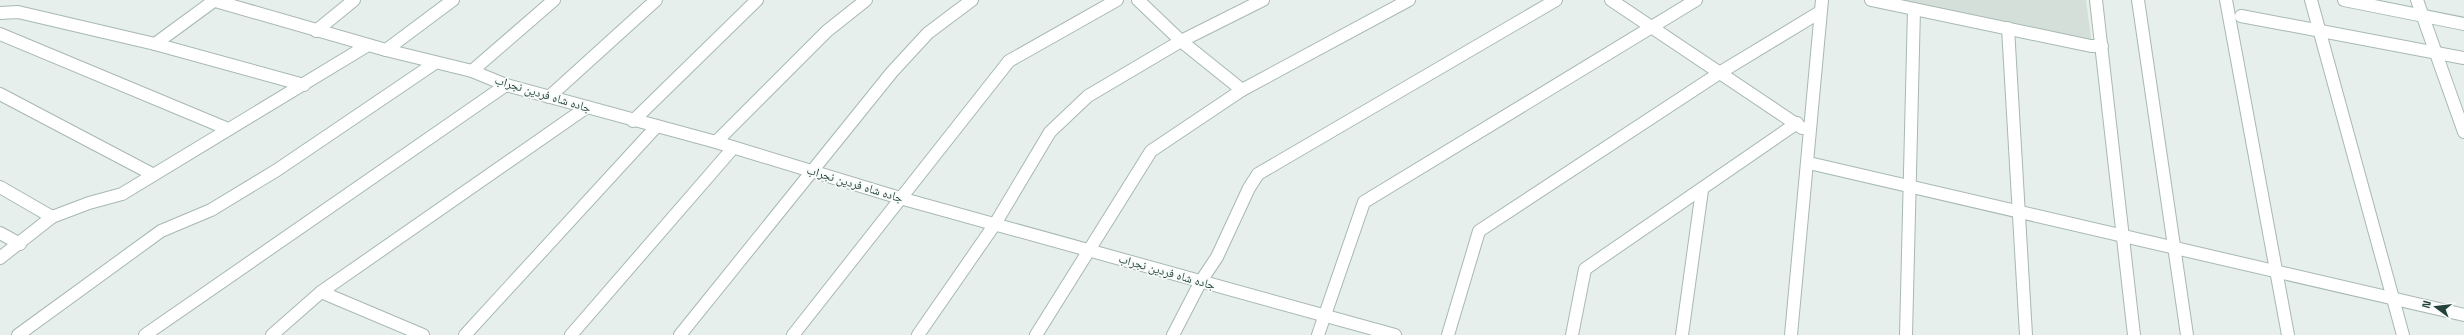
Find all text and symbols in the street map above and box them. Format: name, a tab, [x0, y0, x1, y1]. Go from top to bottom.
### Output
street label: جاده شاه فردین نجراب	[493, 72, 593, 116]
street label: جاده شاه فردین نجراب	[805, 162, 905, 206]
street label: جاده شاه فردین نجراب	[1117, 251, 1218, 294]
north arrow	[2416, 287, 2456, 327]
text: N	[2419, 299, 2434, 310]

